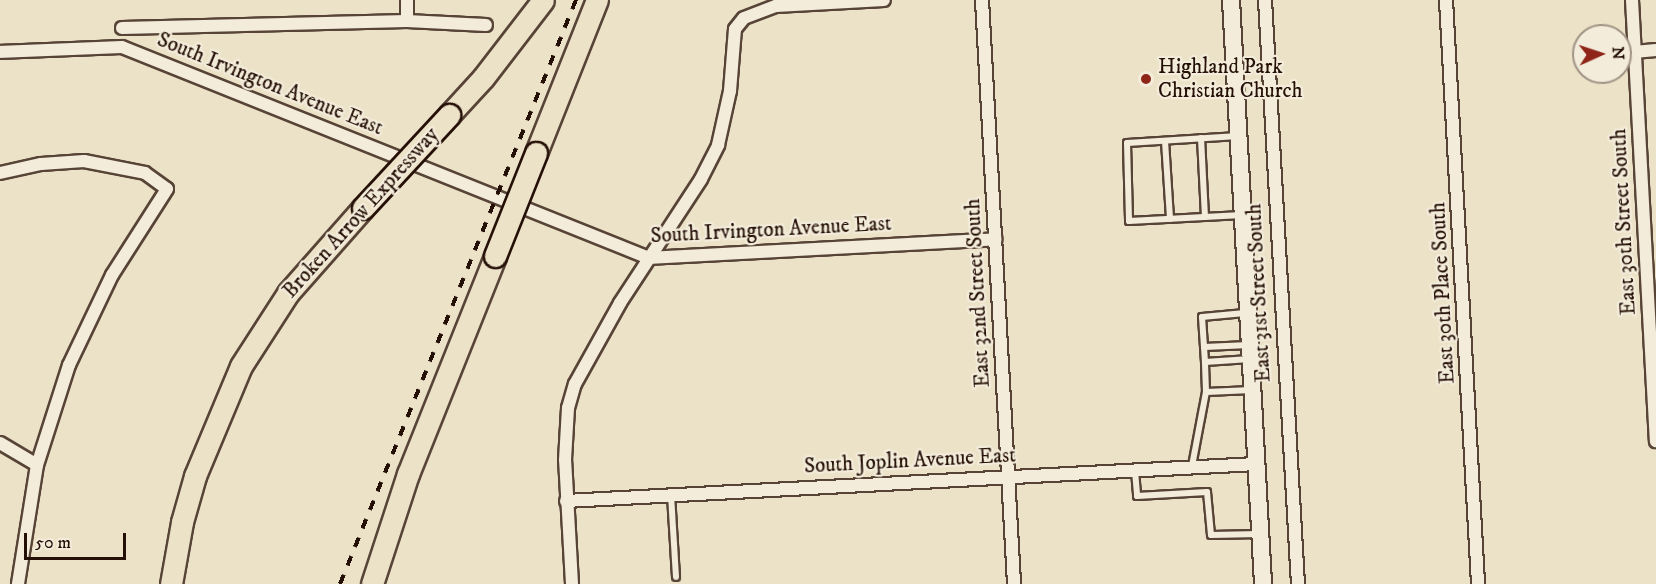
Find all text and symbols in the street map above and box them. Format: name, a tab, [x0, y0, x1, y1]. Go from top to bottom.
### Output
north arrow	[1572, 24, 1632, 84]
street label: South Irvington Avenue East	[153, 27, 387, 141]
text: N	[1608, 46, 1628, 60]
place label: Highland Park Christian Church	[1158, 54, 1303, 104]
marker: Highland Park Christian Church	[1139, 72, 1153, 86]
street label: Broken Arrow Expressway	[278, 122, 444, 304]
street label: East 30th Street South	[1607, 128, 1641, 316]
street label: East 32nd Street South	[960, 198, 996, 388]
street label: East 30th Place South	[1426, 201, 1460, 385]
street label: East 31st Street South	[1242, 203, 1276, 383]
street label: South Irvington Avenue East	[650, 211, 892, 249]
street label: South Joplin Avenue East	[803, 443, 1017, 479]
scale bar	[27, 521, 129, 559]
text: 50 m	[35, 532, 71, 554]

